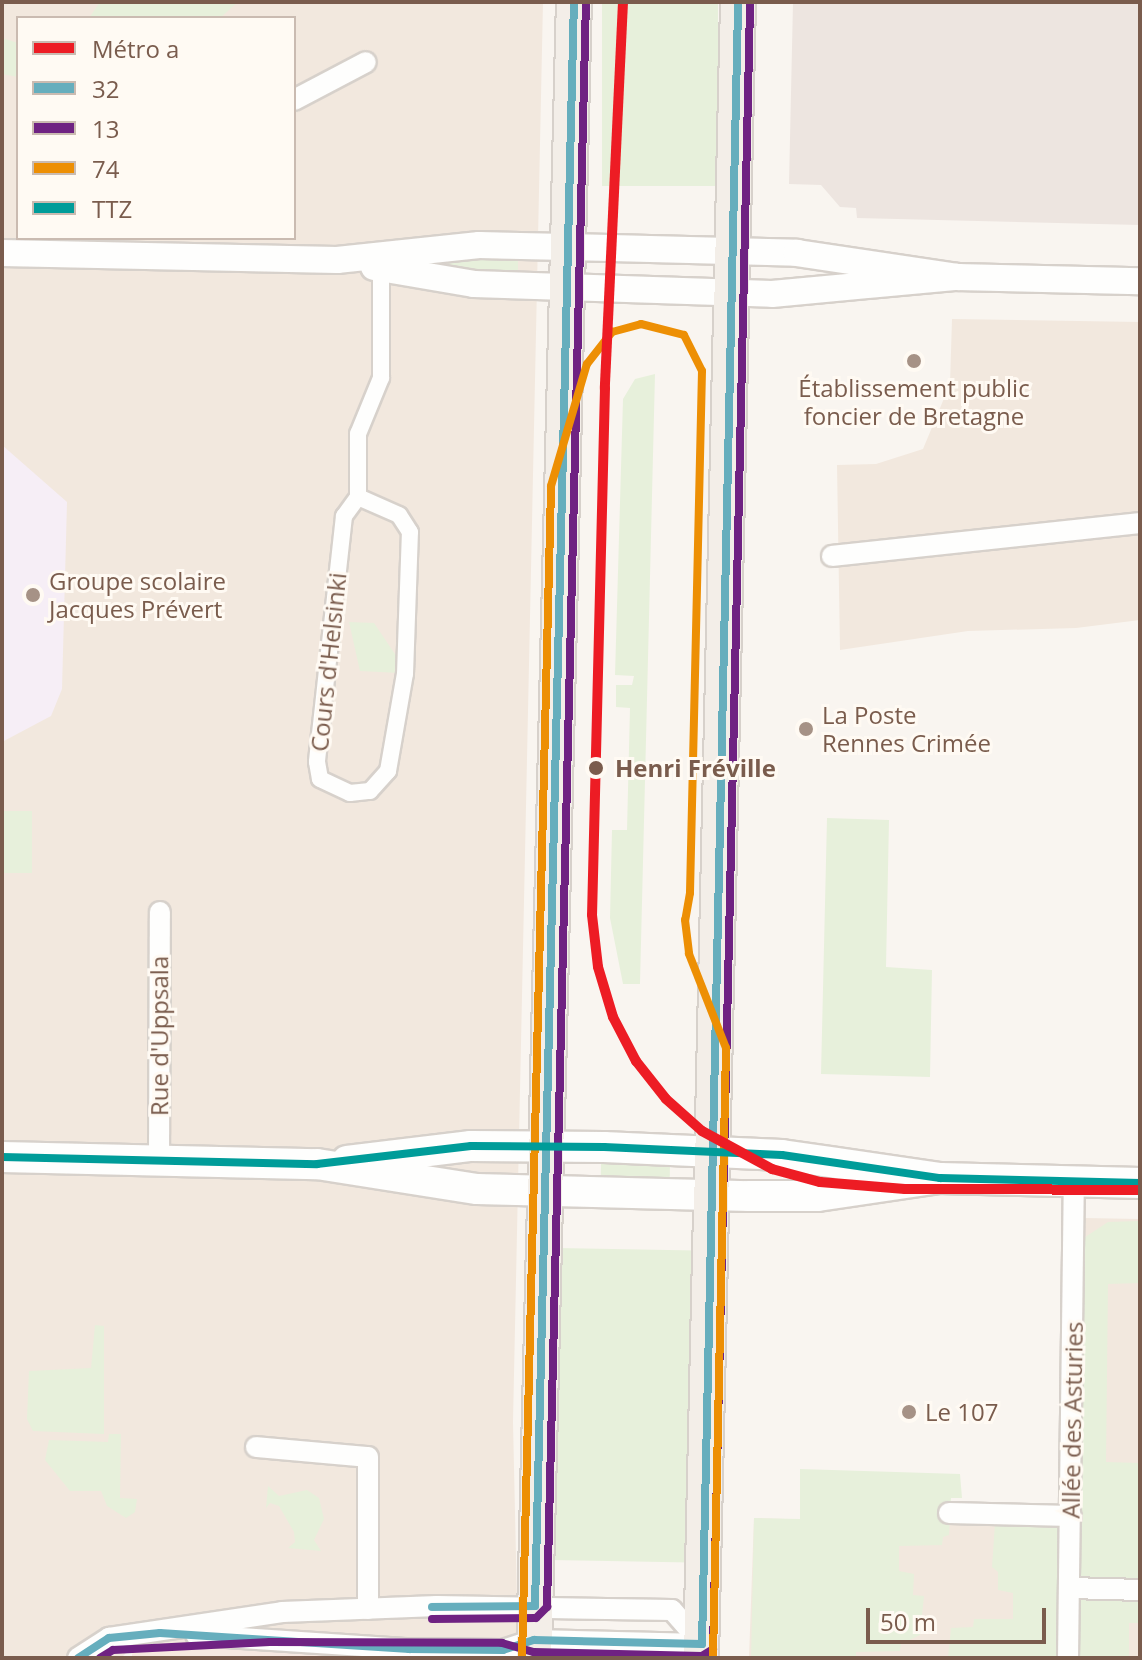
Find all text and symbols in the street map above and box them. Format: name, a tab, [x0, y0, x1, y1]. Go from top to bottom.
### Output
legend	[16, 16, 296, 240]
text: Métro a	[92, 32, 179, 65]
text: 32	[92, 72, 119, 105]
text: 13	[92, 112, 119, 145]
text: 74	[92, 152, 119, 185]
text: TTZ	[92, 192, 132, 225]
marker: Établissement public foncier de Bretagne	[905, 352, 923, 370]
place label: Établissement public foncier de Bretagne	[798, 374, 1030, 430]
place label: Groupe scolaire Jacques Prévert	[49, 567, 226, 623]
street label: Cours d'Helsinki	[304, 571, 352, 753]
marker: Groupe scolaire Jacques Prévert	[24, 586, 42, 604]
place label: La Poste Rennes Crimée	[822, 701, 991, 757]
marker: La Poste Rennes Crimée	[797, 720, 815, 738]
place label: Henri Fréville	[615, 754, 776, 782]
marker: Henri Fréville	[584, 756, 608, 780]
street label: Rue d'Uppsala	[145, 956, 173, 1116]
street label: Allée des Asturies	[1056, 1321, 1088, 1519]
place label: Le 107	[925, 1398, 998, 1426]
marker: Le 107	[900, 1403, 918, 1421]
scale bar	[870, 1592, 1050, 1642]
text: 50 m	[880, 1605, 936, 1638]

